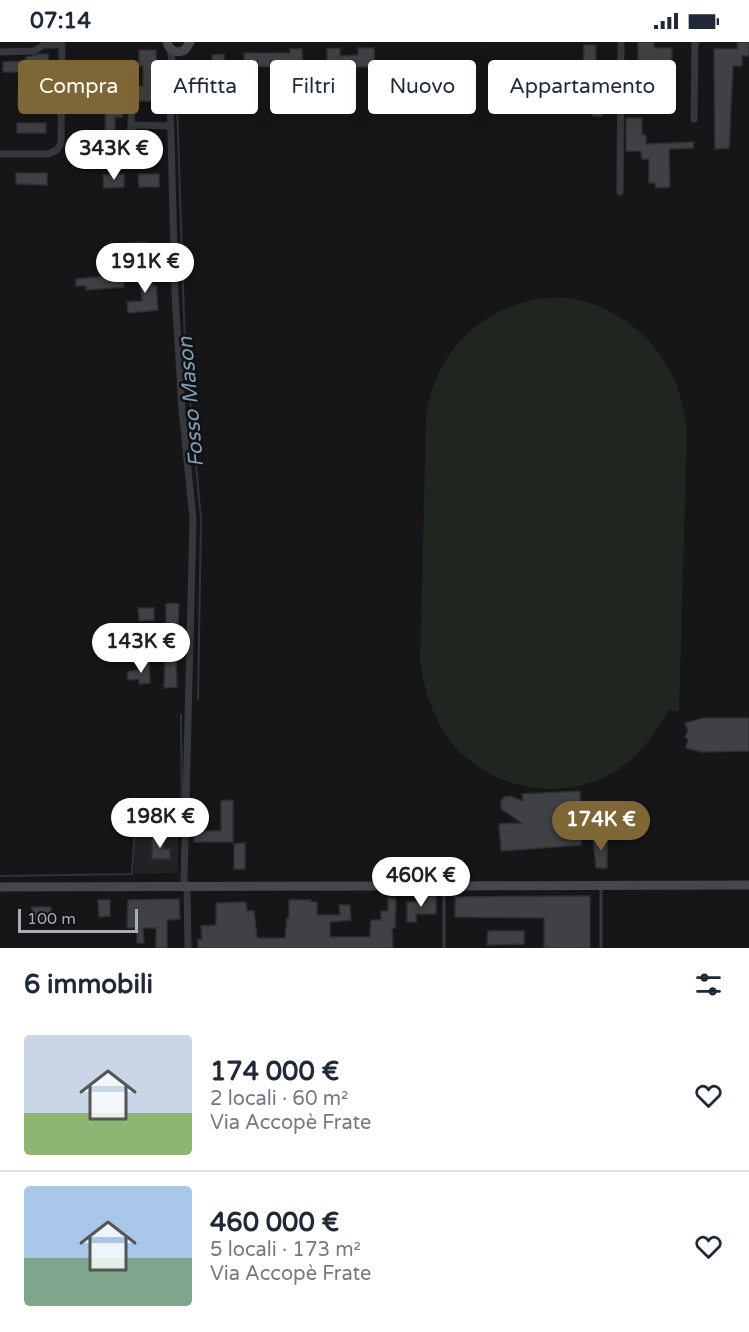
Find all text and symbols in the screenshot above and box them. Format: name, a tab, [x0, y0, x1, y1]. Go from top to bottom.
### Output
text: 07:14	[30, 8, 91, 34]
chip: Compra	[18, 60, 139, 114]
chip: Affitta	[151, 60, 258, 114]
chip: Filtri	[270, 60, 356, 114]
chip: Nuovo	[368, 60, 476, 114]
chip: Appartamento	[488, 60, 676, 114]
pin: 343K €	[65, 130, 163, 181]
text: 343K €	[79, 137, 149, 161]
pin: 191K €	[96, 243, 194, 294]
text: 191K €	[110, 250, 180, 274]
water label: Fosso Mason	[173, 335, 209, 468]
pin: 143K €	[92, 623, 190, 674]
text: 143K €	[106, 630, 176, 654]
pin: 198K €	[111, 798, 209, 849]
pin: 174K €	[552, 801, 650, 852]
text: 198K €	[125, 805, 195, 829]
text: 174K €	[566, 808, 636, 832]
pin: 460K €	[372, 857, 470, 908]
text: 460K €	[386, 864, 456, 888]
scale bar	[18, 906, 138, 934]
text: 100 m	[27, 909, 76, 929]
icon: filters	[692, 968, 725, 1001]
text: 6 immobili	[24, 969, 153, 1000]
text: 174 000 €	[210, 1056, 339, 1087]
icon: home	[72, 1059, 144, 1131]
icon: heart	[692, 1079, 725, 1112]
text: 2 locali · 60 m²	[210, 1087, 348, 1111]
text: Via Accopè Frate	[210, 1111, 371, 1135]
text: 460 000 €	[210, 1207, 339, 1238]
icon: home	[72, 1210, 144, 1282]
icon: heart	[692, 1230, 725, 1263]
text: 5 locali · 173 m²	[210, 1238, 361, 1262]
text: Via Accopè Frate	[210, 1262, 371, 1286]

